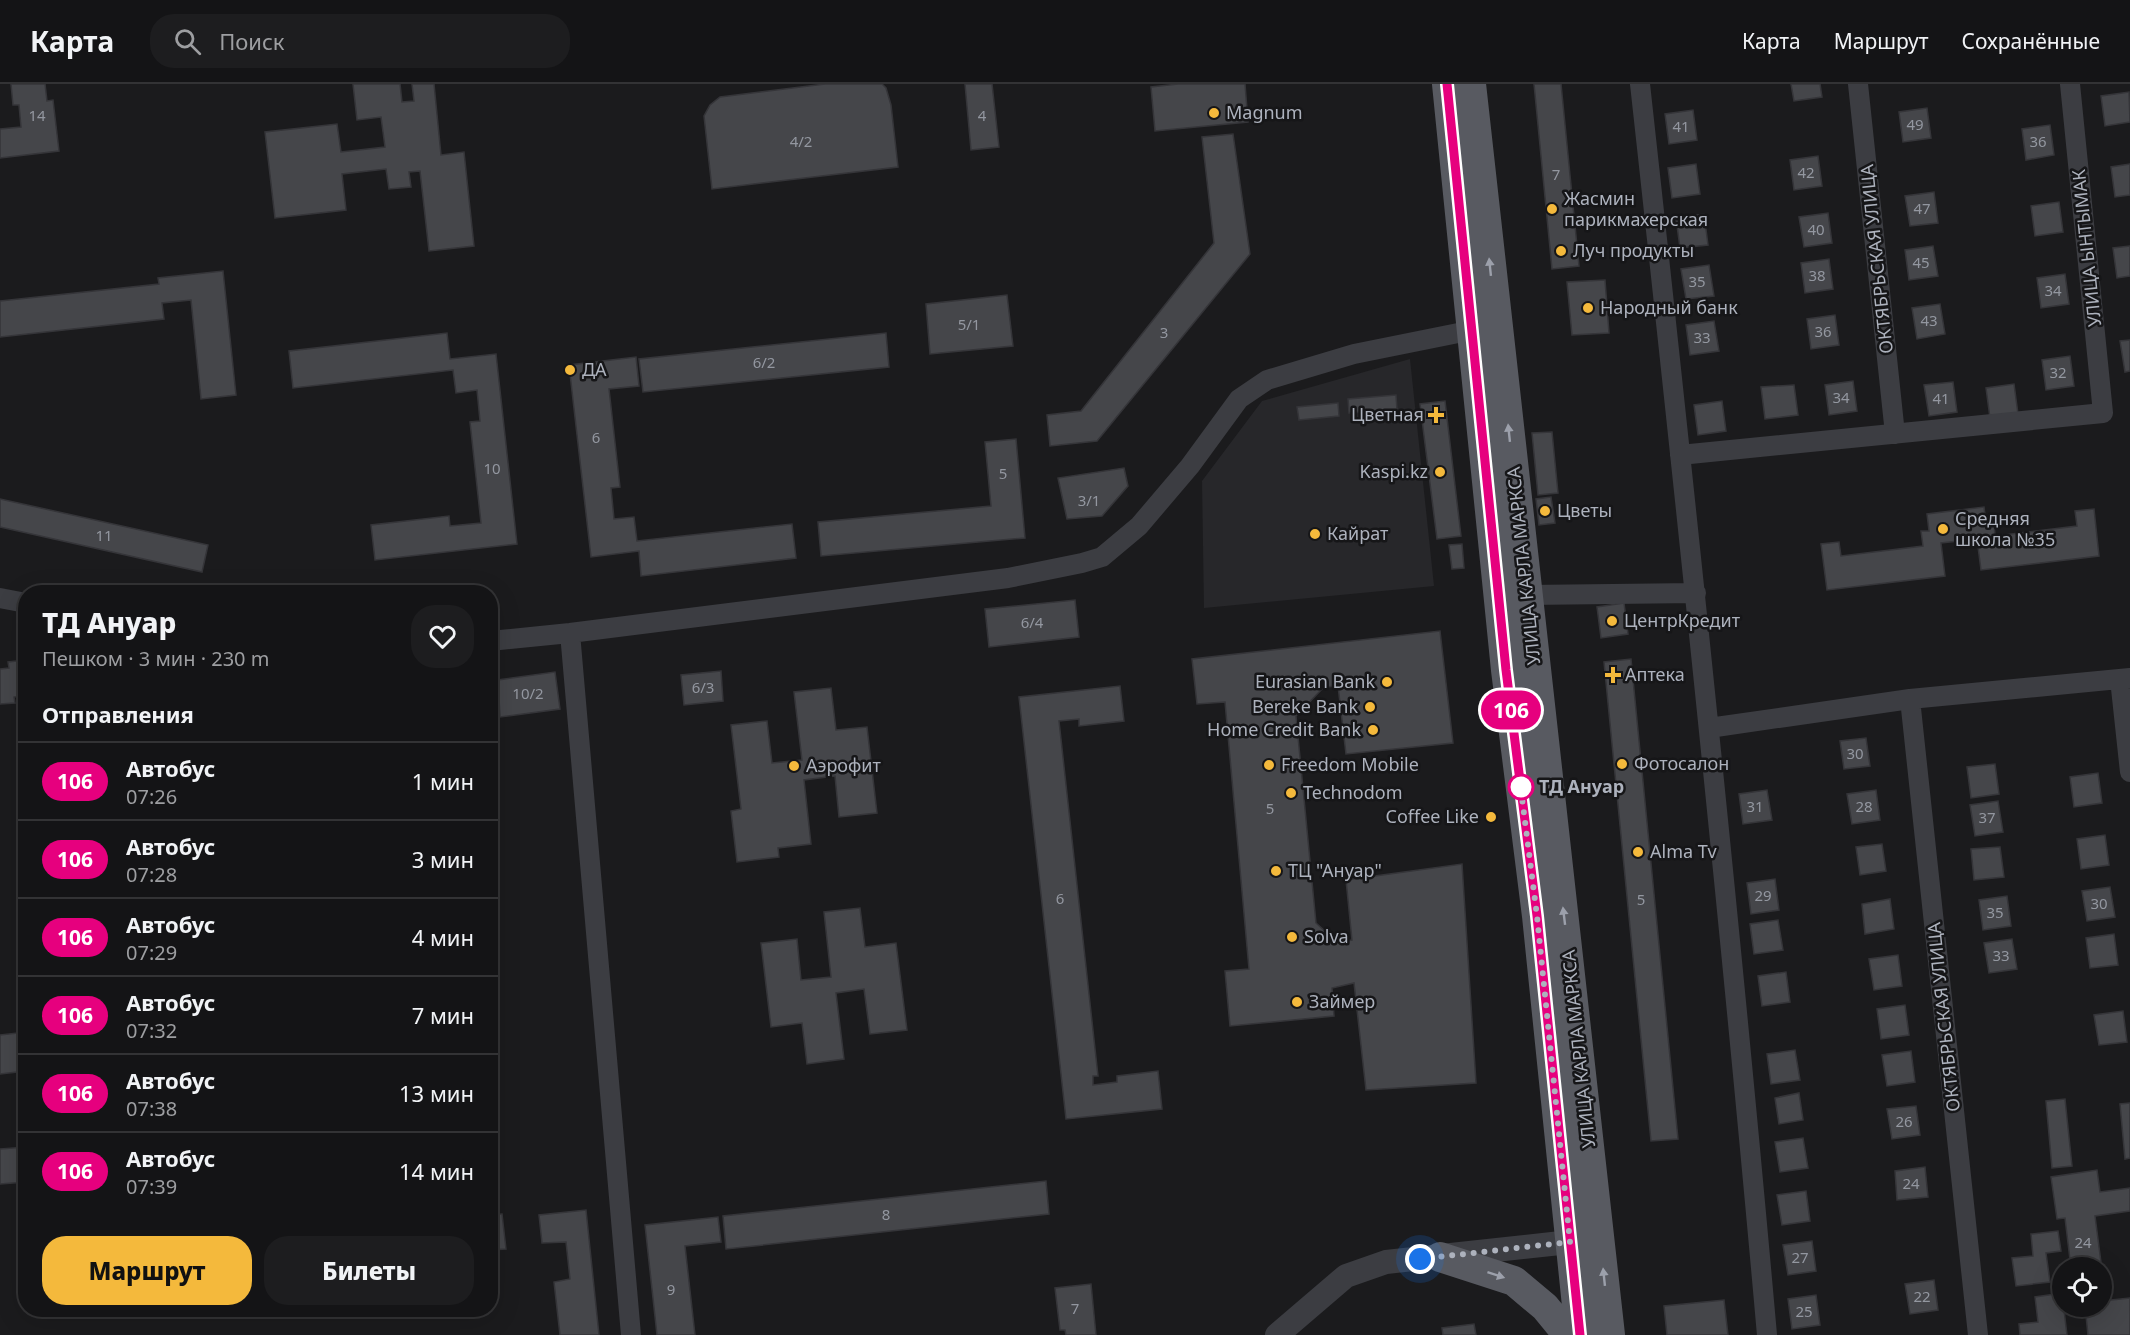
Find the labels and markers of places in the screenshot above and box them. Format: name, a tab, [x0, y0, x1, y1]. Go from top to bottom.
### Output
place label: Magnum	[1226, 100, 1303, 124]
marker: Magnum	[1207, 106, 1221, 120]
place label: Жасмин парикмахерская	[1564, 186, 1708, 231]
marker: Жасмин парикмахерская	[1545, 202, 1559, 216]
place label: Луч продукты	[1573, 238, 1694, 262]
marker: Луч продукты	[1554, 244, 1568, 258]
place label: Народный банк	[1600, 295, 1738, 319]
marker: Народный банк	[1581, 301, 1595, 315]
place label: ДА	[582, 357, 607, 381]
marker: ДА	[563, 363, 577, 377]
place label: Цветная	[1351, 402, 1424, 426]
marker: Цветная	[1429, 408, 1443, 422]
place label: Kaspi.kz	[1360, 459, 1428, 483]
marker: Kaspi.kz	[1433, 465, 1447, 479]
place label: Цветы	[1557, 498, 1612, 522]
marker: Цветы	[1538, 504, 1552, 518]
place label: Средняя школа №35	[1955, 506, 2055, 551]
place label: Кайрат	[1327, 521, 1389, 545]
marker: Средняя школа №35	[1936, 522, 1950, 536]
marker: Кайрат	[1308, 527, 1322, 541]
place label: ЦентрКредит	[1624, 608, 1741, 632]
marker: ЦентрКредит	[1605, 614, 1619, 628]
place label: Аптека	[1625, 662, 1685, 686]
marker: Аптека	[1606, 668, 1620, 682]
place label: Eurasian Bank	[1255, 669, 1375, 693]
marker: Eurasian Bank	[1380, 675, 1394, 689]
place label: Bereke Bank	[1252, 694, 1358, 718]
marker: Bereke Bank	[1363, 700, 1377, 714]
place label: Home Credit Bank	[1207, 717, 1361, 741]
marker: Home Credit Bank	[1366, 723, 1380, 737]
place label: Фотосалон	[1634, 751, 1729, 775]
place label: Freedom Mobile	[1281, 752, 1419, 776]
place label: Аэрофит	[806, 753, 881, 777]
marker: Фотосалон	[1615, 757, 1629, 771]
marker: Freedom Mobile	[1262, 758, 1276, 772]
marker: Аэрофит	[787, 759, 801, 773]
marker: ТД Ануар	[1508, 774, 1534, 800]
place label: ТД Ануар	[1539, 774, 1624, 798]
place label: Technodom	[1303, 780, 1402, 804]
marker: Technodom	[1284, 786, 1298, 800]
place label: Coffee Like	[1386, 804, 1479, 828]
marker: Coffee Like	[1484, 810, 1498, 824]
place label: Alma Tv	[1650, 839, 1717, 863]
marker: Alma Tv	[1631, 845, 1645, 859]
place label: ТЦ "Ануар"	[1288, 858, 1382, 882]
marker: ТЦ "Ануар"	[1269, 864, 1283, 878]
place label: Solva	[1304, 924, 1349, 948]
marker: Solva	[1285, 930, 1299, 944]
place label: Займер	[1309, 989, 1375, 1013]
marker: Займер	[1290, 995, 1304, 1009]

